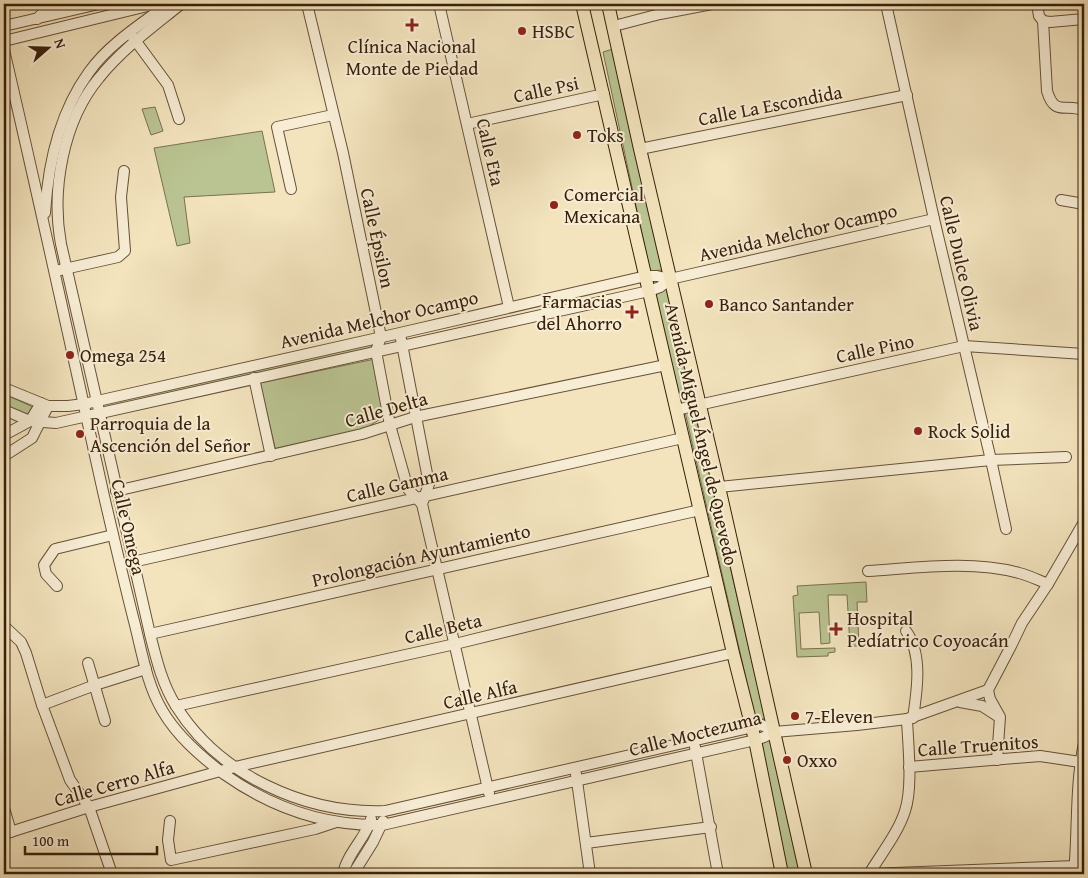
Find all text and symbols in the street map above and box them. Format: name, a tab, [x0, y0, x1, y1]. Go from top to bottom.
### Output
place label: HSBC	[532, 17, 575, 45]
marker: Clínica Nacional Monte de Piedad	[405, 18, 419, 32]
north arrow	[22, 22, 72, 72]
marker: HSBC	[516, 25, 528, 37]
place label: Clínica Nacional Monte de Piedad	[346, 32, 479, 82]
text: N	[49, 36, 71, 52]
street label: Calle Psi	[511, 68, 581, 110]
street label: Calle La Escondida	[696, 77, 844, 133]
street label: Calle Eta	[470, 116, 512, 188]
place label: Toks	[587, 121, 624, 149]
marker: Toks	[571, 129, 583, 141]
place label: Comercial Mexicana	[564, 180, 644, 230]
street label: Calle Épsilon	[354, 185, 402, 291]
street label: Calle Dulce Olivia	[933, 193, 991, 333]
street label: Avenida Melchor Ocampo	[696, 196, 900, 268]
marker: Comercial Mexicana	[548, 199, 560, 211]
street label: Avenida Melchor Ocampo	[277, 283, 481, 355]
place label: Farmacias del Ahorro	[536, 287, 622, 337]
place label: Banco Santander	[719, 290, 854, 318]
marker: Banco Santander	[703, 298, 715, 310]
street label: Avenida Miguel Ángel de Quevedo	[658, 300, 746, 568]
marker: Farmacias del Ahorro	[626, 306, 638, 318]
street label: Calle Pino	[833, 326, 917, 370]
place label: Omega 254	[80, 341, 166, 369]
marker: Omega 254	[64, 349, 76, 361]
street label: Calle Delta	[341, 384, 431, 434]
place label: Parroquia de la Ascención del Señor	[90, 409, 251, 459]
place label: Rock Solid	[928, 417, 1011, 445]
marker: Rock Solid	[912, 425, 924, 437]
marker: Parroquia de la Ascención del Señor	[74, 428, 86, 440]
street label: Calle Gamma	[344, 459, 450, 509]
street label: Calle Omega	[104, 476, 154, 578]
street label: Prolongación Ayuntamiento	[309, 516, 533, 594]
place label: Hospital Pedíatrico Coyoacán	[847, 604, 1009, 654]
street label: Calle Beta	[402, 606, 484, 650]
marker: Hospital Pedíatrico Coyoacán	[829, 622, 843, 636]
street label: Calle Alfa	[440, 672, 520, 716]
place label: 7-Eleven	[805, 702, 873, 730]
street label: Calle Moctezuma	[626, 703, 764, 763]
marker: 7-Eleven	[789, 710, 801, 722]
street label: Calle Truenitos	[917, 727, 1039, 763]
place label: Oxxo	[797, 746, 837, 774]
street label: Calle Cerro Alfa	[51, 753, 177, 813]
marker: Oxxo	[781, 754, 793, 766]
scale bar	[25, 823, 158, 855]
text: 100 m	[32, 830, 70, 851]

